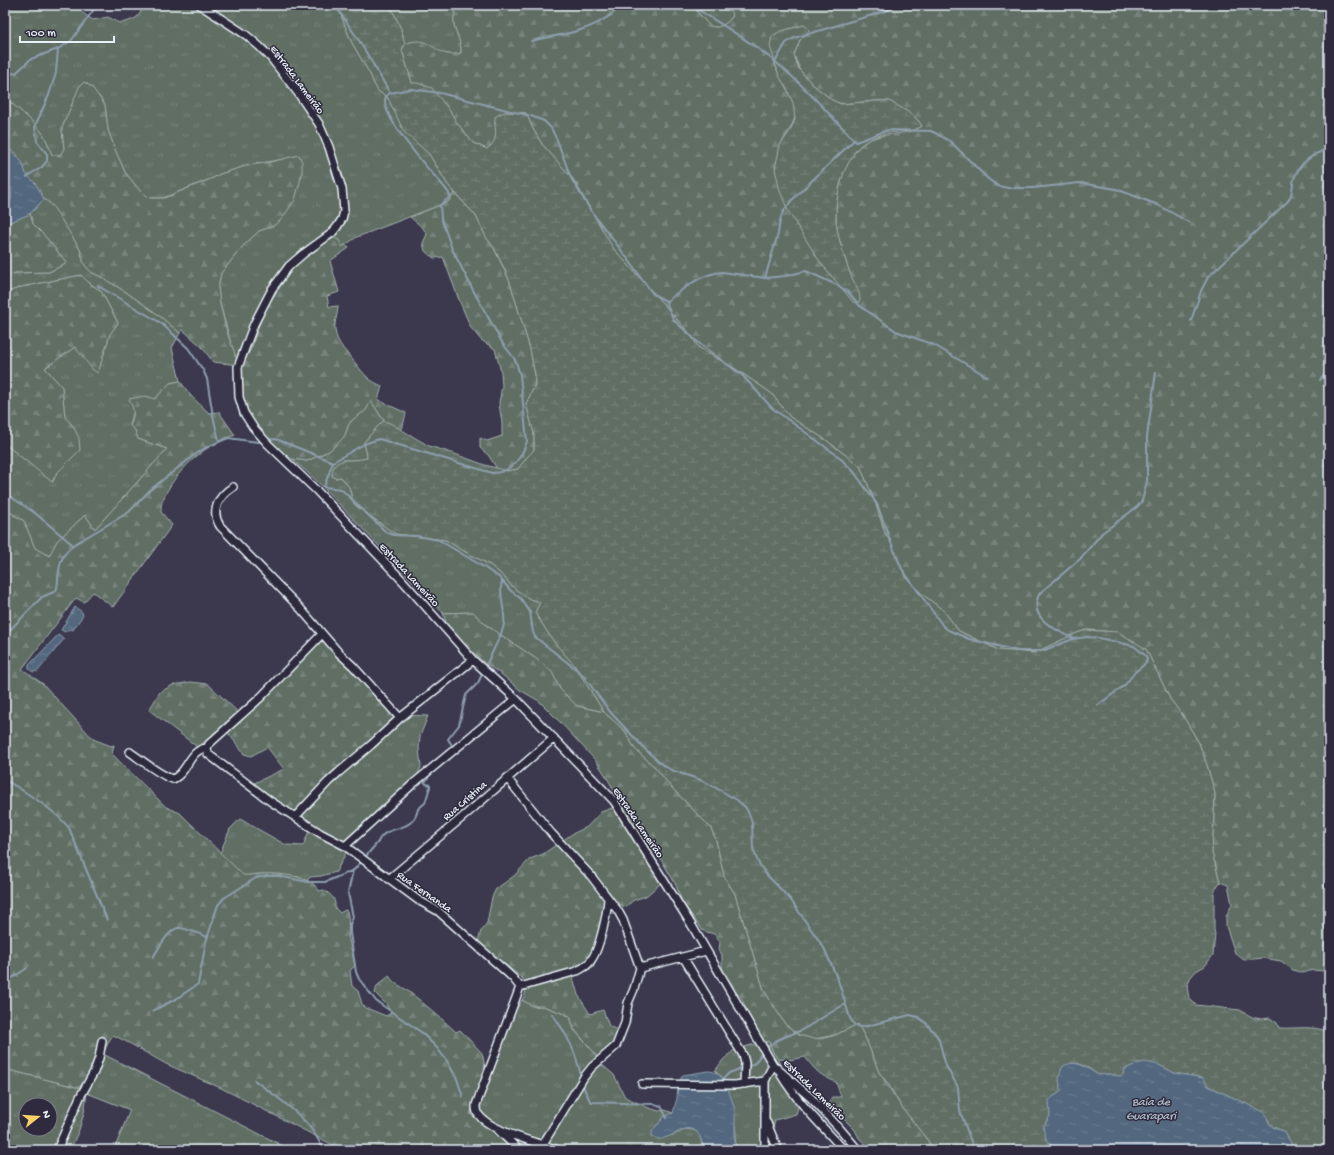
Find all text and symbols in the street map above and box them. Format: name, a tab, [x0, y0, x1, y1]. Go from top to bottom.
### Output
scale bar	[20, 18, 114, 44]
text: 100 m	[25, 27, 56, 41]
street label: Estrada Lameirão	[267, 44, 326, 117]
street label: Estrada Lameirão	[376, 541, 441, 610]
street label: Rua Cristina	[441, 779, 490, 824]
street label: Estrada Lameirão	[609, 786, 665, 861]
street label: Rua Fernanda	[394, 869, 454, 916]
street label: Estrada Lameirão	[780, 1058, 848, 1124]
water label: Baía de Guarapari	[1126, 1096, 1177, 1124]
north arrow	[18, 1097, 58, 1137]
text: N	[39, 1109, 52, 1120]

